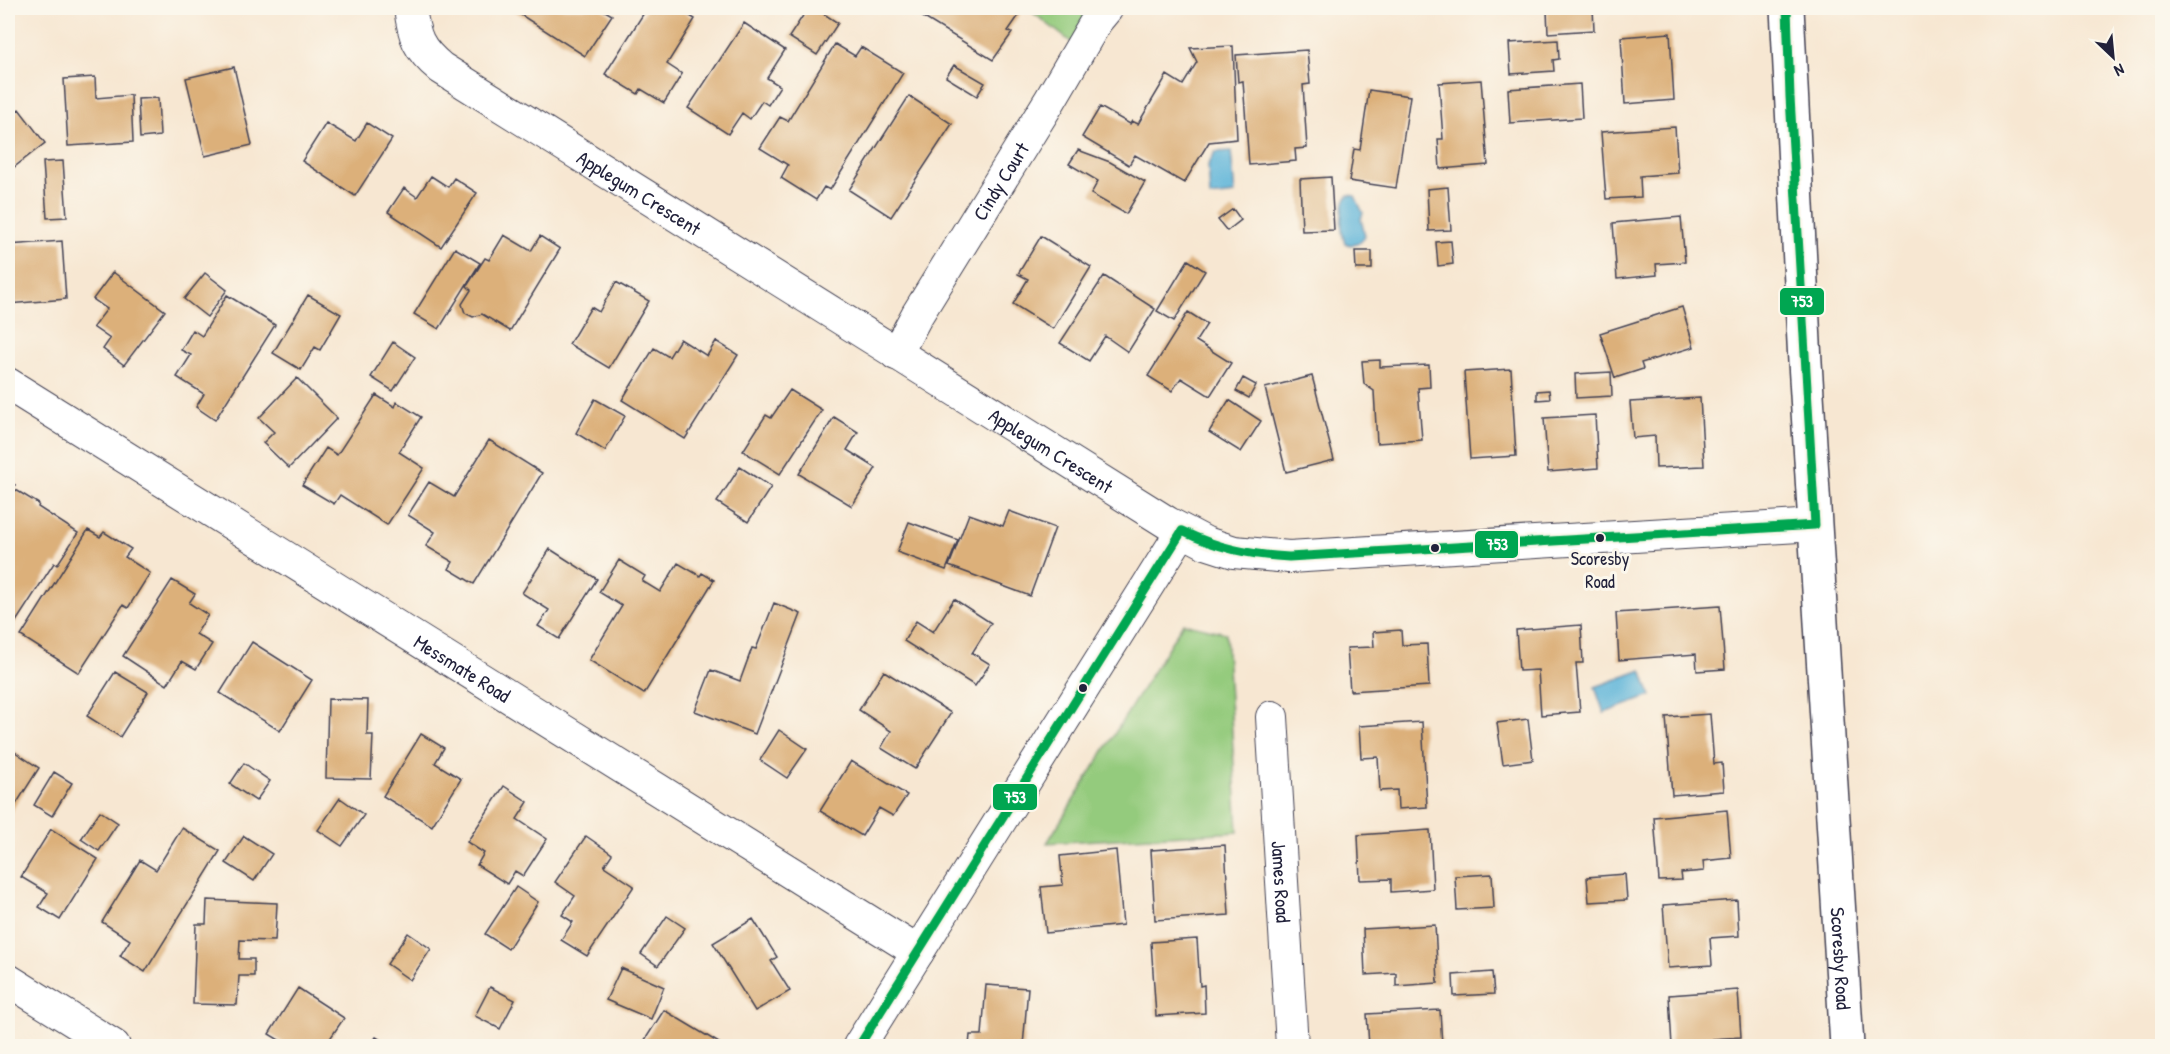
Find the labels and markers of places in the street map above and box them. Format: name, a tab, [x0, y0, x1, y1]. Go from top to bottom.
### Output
marker: Scoresby Road	[1594, 532, 1606, 544]
unlabelled marker	[1429, 542, 1441, 554]
place label: Scoresby Road	[1571, 546, 1630, 594]
unlabelled marker	[1077, 682, 1089, 694]

